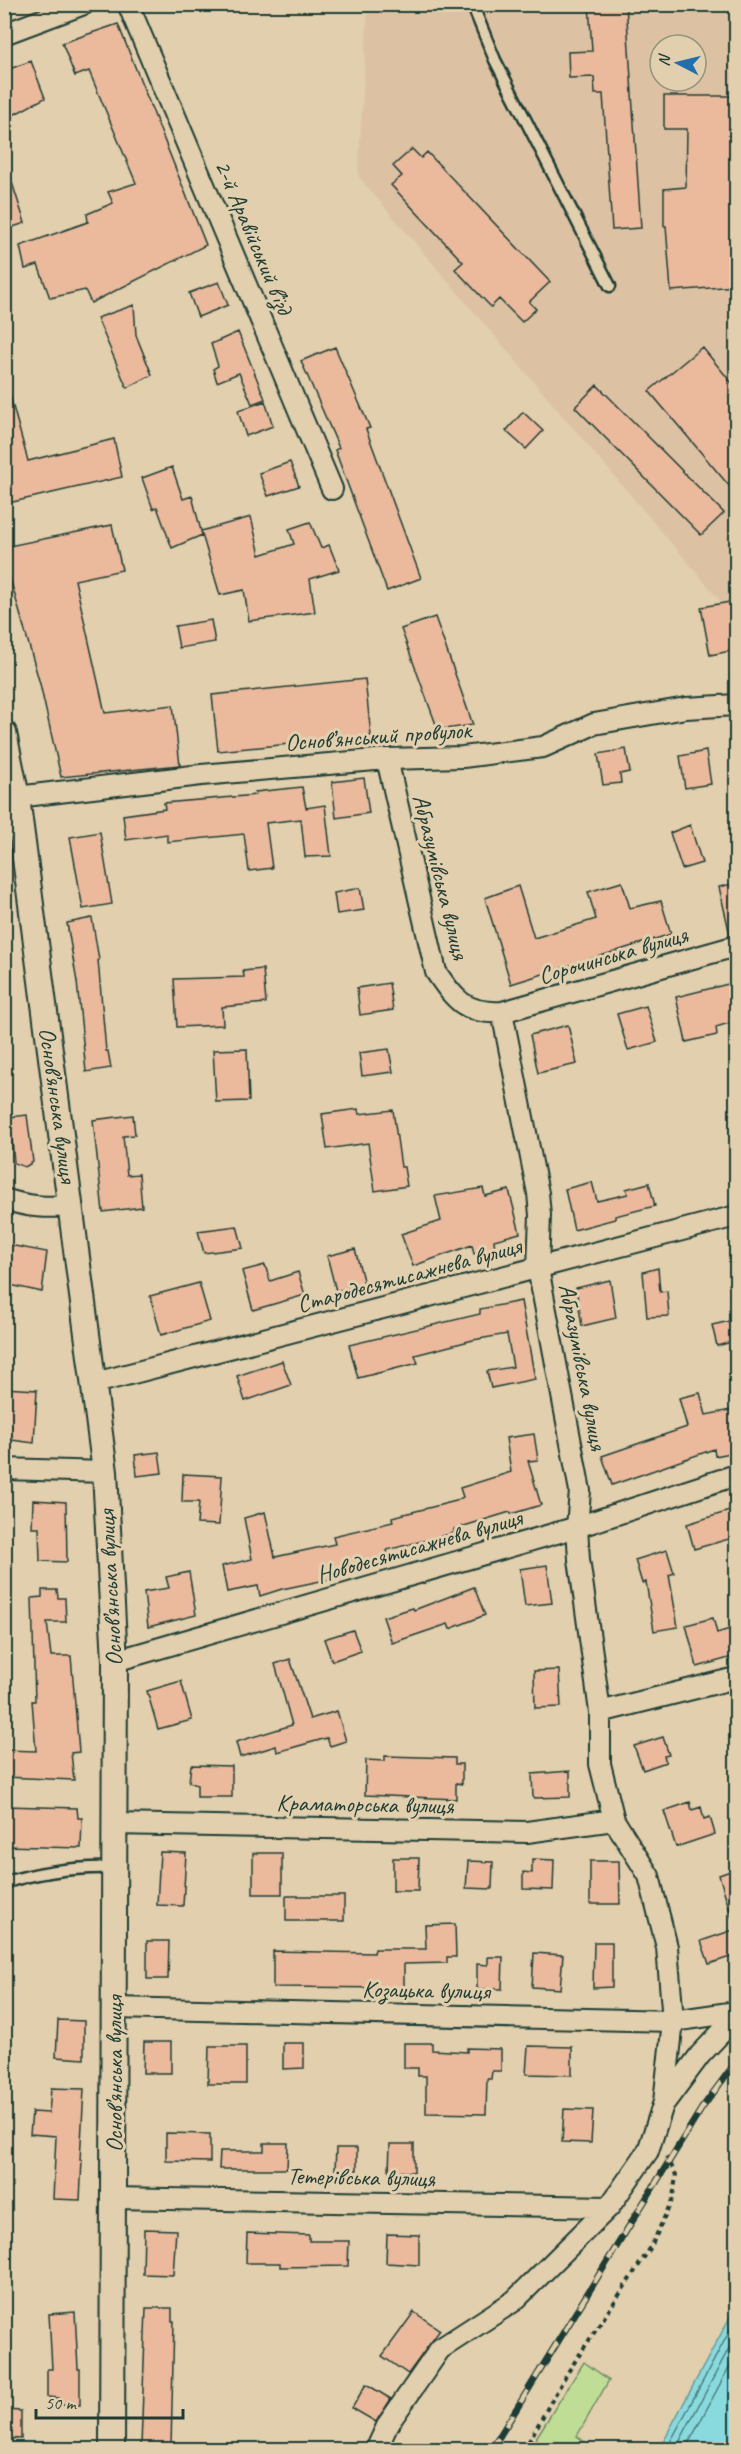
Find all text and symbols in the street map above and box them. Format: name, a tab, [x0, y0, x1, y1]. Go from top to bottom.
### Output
north arrow	[648, 33, 708, 93]
text: N	[654, 52, 675, 67]
street label: 2-й Аравійський в’їзд	[207, 155, 301, 321]
street label: Основ’янський провулок	[284, 714, 474, 757]
street label: Абразумівська вулиця	[406, 791, 476, 964]
street label: Сорочинська вулиця	[535, 919, 692, 991]
street label: Основ’янська вулиця	[32, 1025, 84, 1186]
street label: Стародесятисажнева вулиця	[294, 1230, 526, 1319]
street label: Абразумівська вулиця	[552, 1281, 614, 1454]
street label: Новодесятисажнева вулиця	[313, 1502, 527, 1590]
street label: Основ’янська вулиця	[91, 1508, 129, 1667]
street label: Краматорська вулиця	[276, 1787, 455, 1821]
street label: Козацька вулиця	[362, 1974, 492, 2007]
street label: Основ’янська вулиця	[99, 1994, 129, 2152]
street label: Тетерівська вулиця	[287, 2161, 437, 2193]
scale bar	[36, 2382, 183, 2420]
text: 50 m	[45, 2392, 78, 2414]

